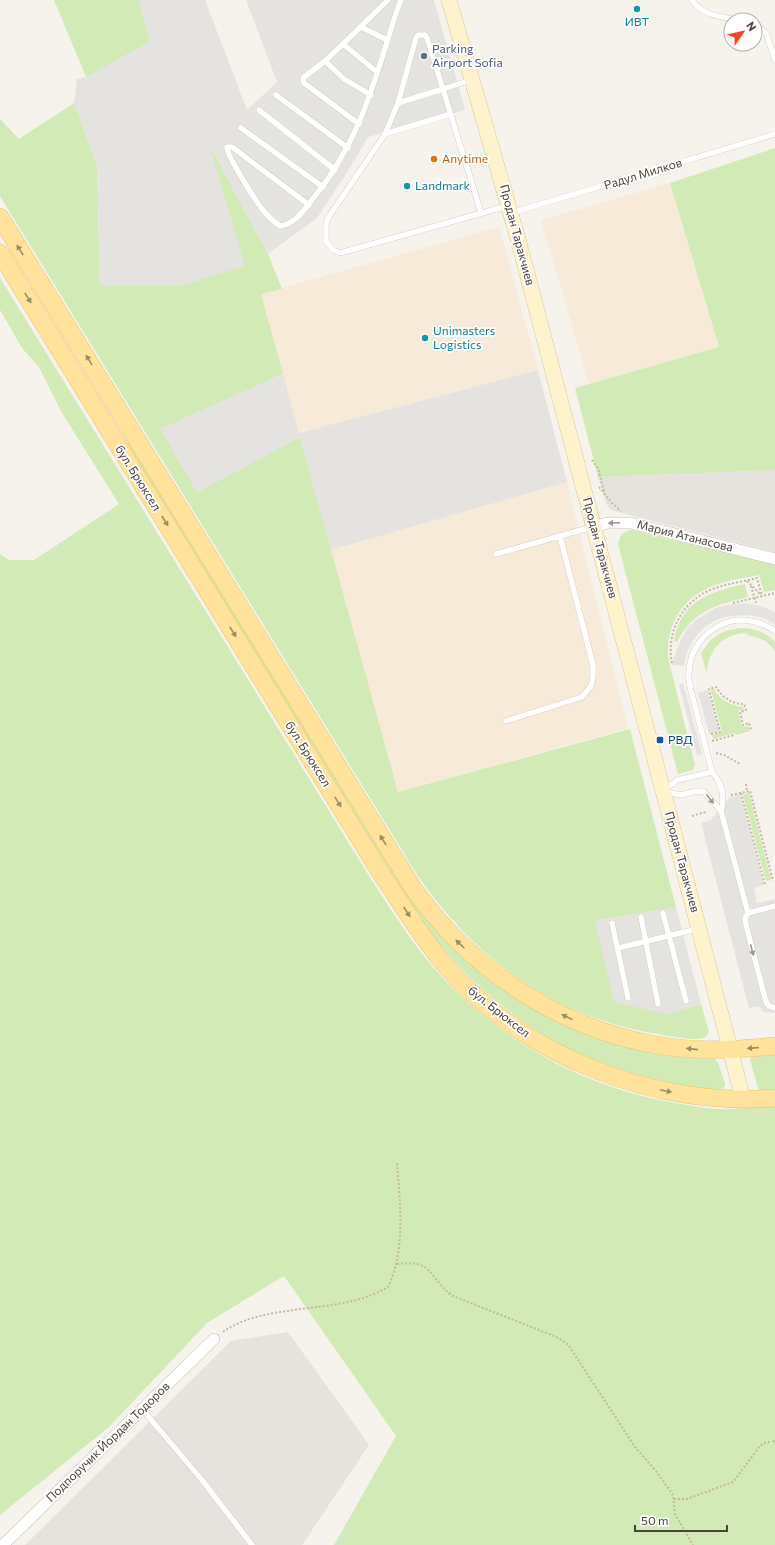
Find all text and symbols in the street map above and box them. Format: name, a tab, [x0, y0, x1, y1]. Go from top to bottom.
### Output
marker: ИВТ	[632, 4, 642, 14]
north arrow	[723, 12, 763, 52]
place label: ИВТ	[625, 14, 650, 28]
text: N	[744, 19, 759, 33]
place label: Parking Airport Sofia	[432, 41, 503, 69]
marker: Parking Airport Sofia	[419, 51, 429, 61]
place label: Anytime	[442, 151, 488, 165]
marker: Anytime	[429, 154, 439, 164]
street label: Радул Милков	[602, 155, 683, 192]
place label: Landmark	[415, 178, 470, 192]
marker: Landmark	[402, 181, 412, 191]
street label: Продан Таракчиев	[498, 183, 538, 287]
one-way arrow	[16, 245, 24, 255]
one-way arrow	[24, 292, 31, 304]
place label: Unimasters Logistics	[433, 323, 495, 351]
marker: Unimasters Logistics	[420, 333, 430, 343]
one-way arrow	[85, 354, 92, 366]
street label: бул. Брюксел	[113, 442, 165, 513]
street label: Продан Таракчиев	[581, 496, 621, 600]
one-way arrow	[161, 515, 168, 527]
street label: Мария Атанасова	[636, 516, 735, 554]
one-way arrow	[608, 519, 620, 526]
one-way arrow	[229, 627, 237, 637]
street label: бул. Брюксел	[283, 718, 335, 789]
place label: РВД	[668, 732, 693, 746]
marker: РВД	[655, 735, 665, 745]
one-way arrow	[706, 793, 715, 804]
one-way arrow	[334, 796, 341, 808]
street label: Продан Таракчиев	[663, 810, 703, 914]
one-way arrow	[380, 834, 387, 846]
one-way arrow	[403, 907, 411, 918]
one-way arrow	[455, 939, 465, 949]
one-way arrow	[750, 944, 756, 957]
street label: бул. Брюксел	[466, 983, 533, 1040]
one-way arrow	[561, 1014, 572, 1020]
one-way arrow	[686, 1045, 698, 1052]
one-way arrow	[747, 1045, 759, 1052]
one-way arrow	[660, 1088, 672, 1094]
street label: Подпоручик Йордан Тодоров	[43, 1378, 172, 1504]
scale bar	[635, 1507, 727, 1533]
text: 50 m	[641, 1513, 669, 1527]

